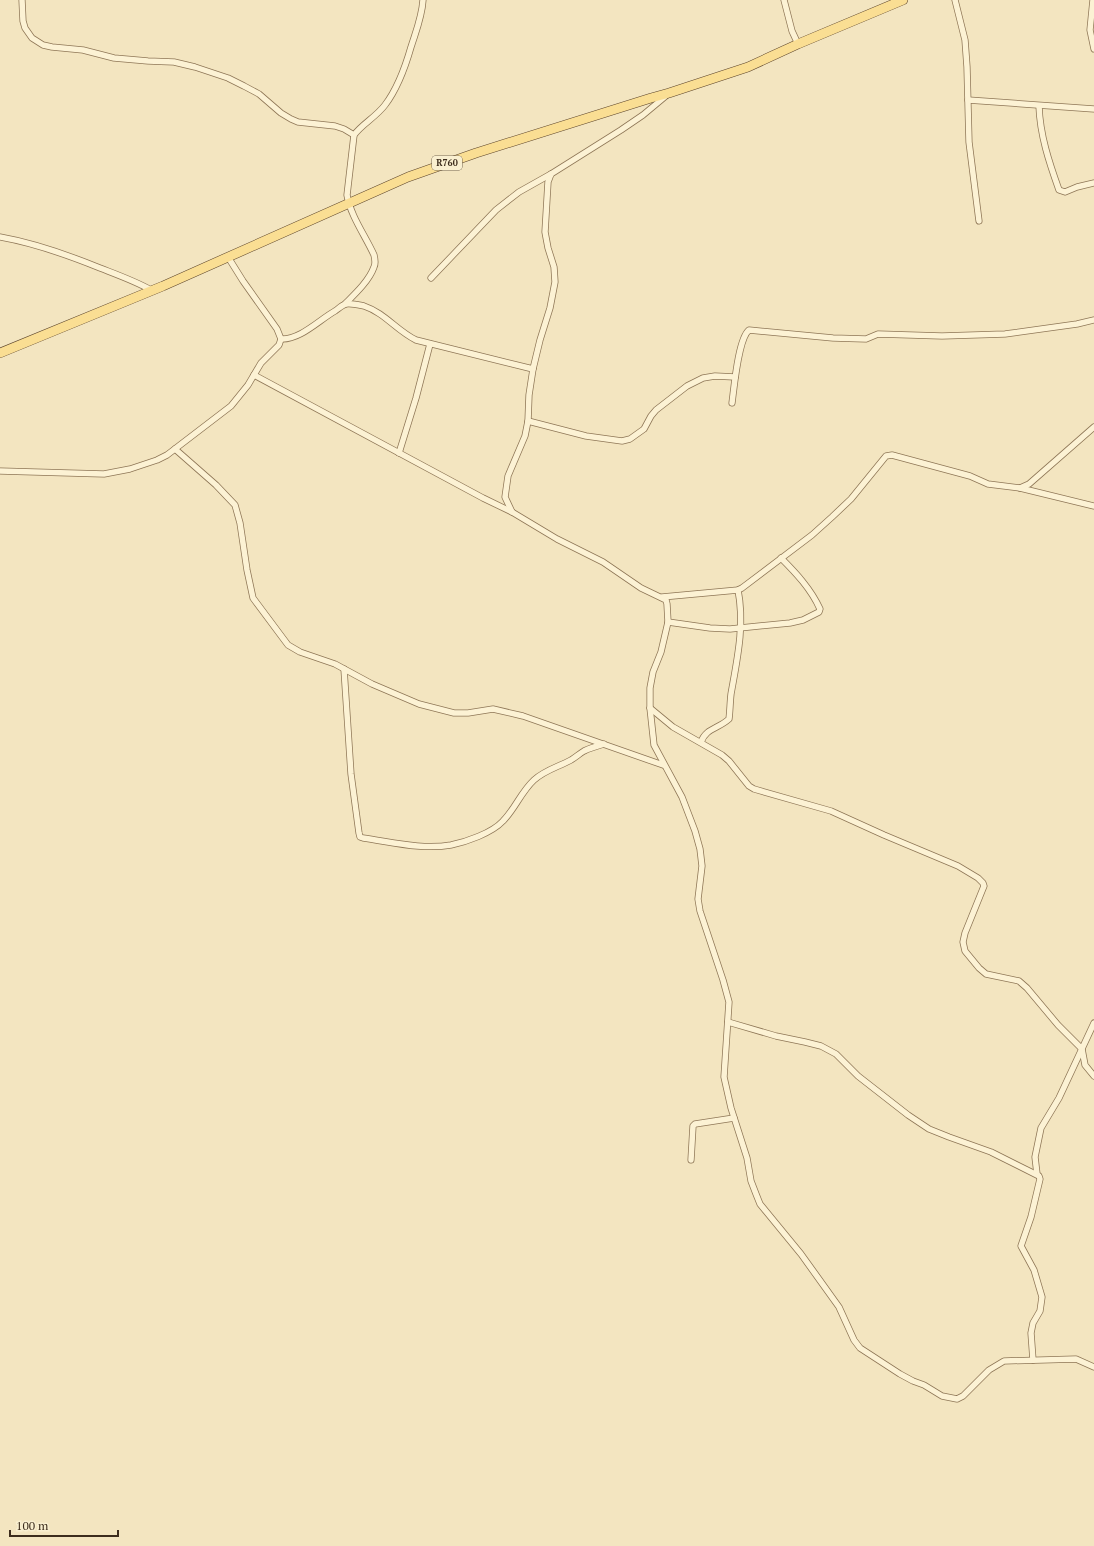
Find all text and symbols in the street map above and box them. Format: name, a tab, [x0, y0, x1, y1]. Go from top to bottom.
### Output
road number: R760	[432, 156, 462, 170]
scale bar	[10, 1512, 118, 1538]
text: 100 m	[16, 1518, 49, 1533]

